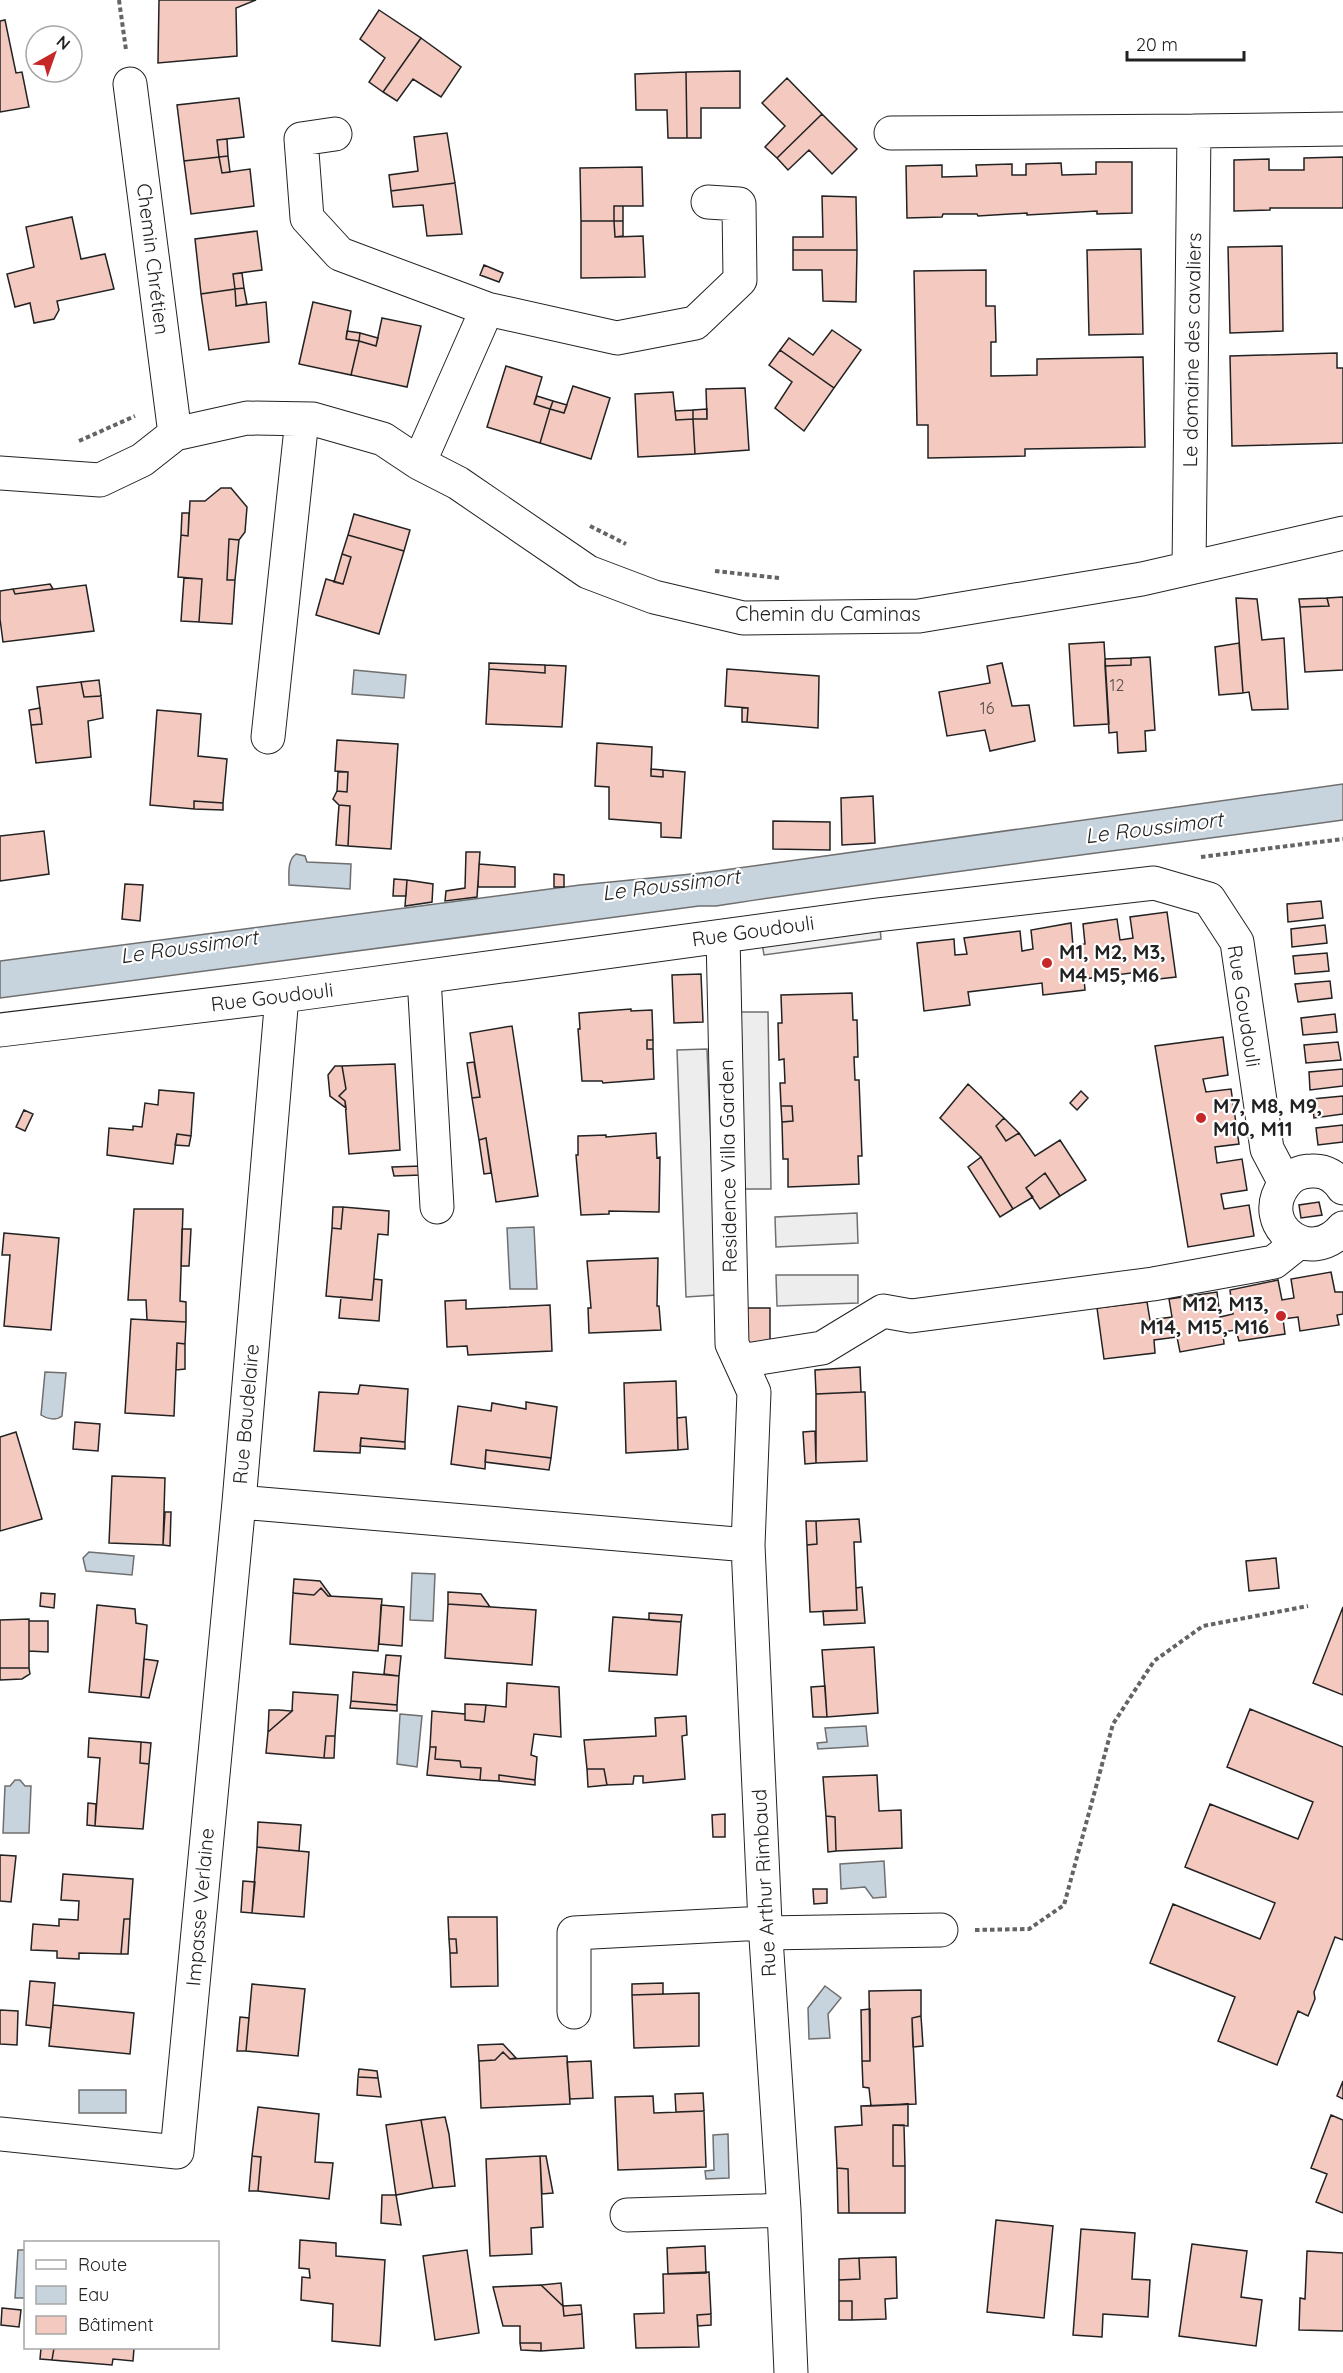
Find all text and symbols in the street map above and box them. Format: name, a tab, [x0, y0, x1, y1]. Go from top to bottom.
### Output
north arrow	[24, 24, 84, 84]
scale bar	[1127, 24, 1244, 62]
text: N	[53, 31, 75, 54]
text: 20 m	[1136, 33, 1178, 56]
street label: Chemin Chrétien	[132, 182, 175, 336]
street label: Le domaine des cavaliers	[1177, 232, 1206, 468]
street label: Chemin du Caminas	[735, 601, 921, 626]
house number: 12	[1110, 675, 1125, 695]
house number: 16	[980, 698, 995, 718]
water label: Le Roussimort	[1084, 805, 1227, 848]
water label: Le Roussimort	[601, 862, 744, 905]
street label: Rue Goudouli	[690, 910, 816, 951]
water label: Le Roussimort	[118, 923, 262, 969]
place label: M1, M2, M3, M4 M5, M6	[1059, 939, 1166, 987]
street label: Rue Goudouli	[1223, 943, 1266, 1069]
marker: M1, M2, M3, M4 M5, M6	[1040, 956, 1054, 970]
street label: Rue Goudouli	[209, 977, 335, 1016]
street label: Residence Villa Garden	[713, 1059, 742, 1273]
place label: M7, M8, M9, M10, M11	[1213, 1093, 1322, 1141]
marker: M7, M8, M9, M10, M11	[1194, 1111, 1208, 1125]
place label: M12, M13, M14, M15, M16	[1140, 1291, 1269, 1339]
marker: M12, M13, M14, M15, M16	[1274, 1309, 1288, 1323]
street label: Rue Baudelaire	[227, 1343, 264, 1485]
street label: Rue Arthur Rimbaud	[746, 1788, 781, 1978]
street label: Impasse Verlaine	[180, 1827, 219, 1987]
legend	[24, 2241, 219, 2349]
text: Route	[78, 2253, 127, 2276]
text: Eau	[78, 2283, 109, 2306]
text: Bâtiment	[78, 2313, 154, 2336]

